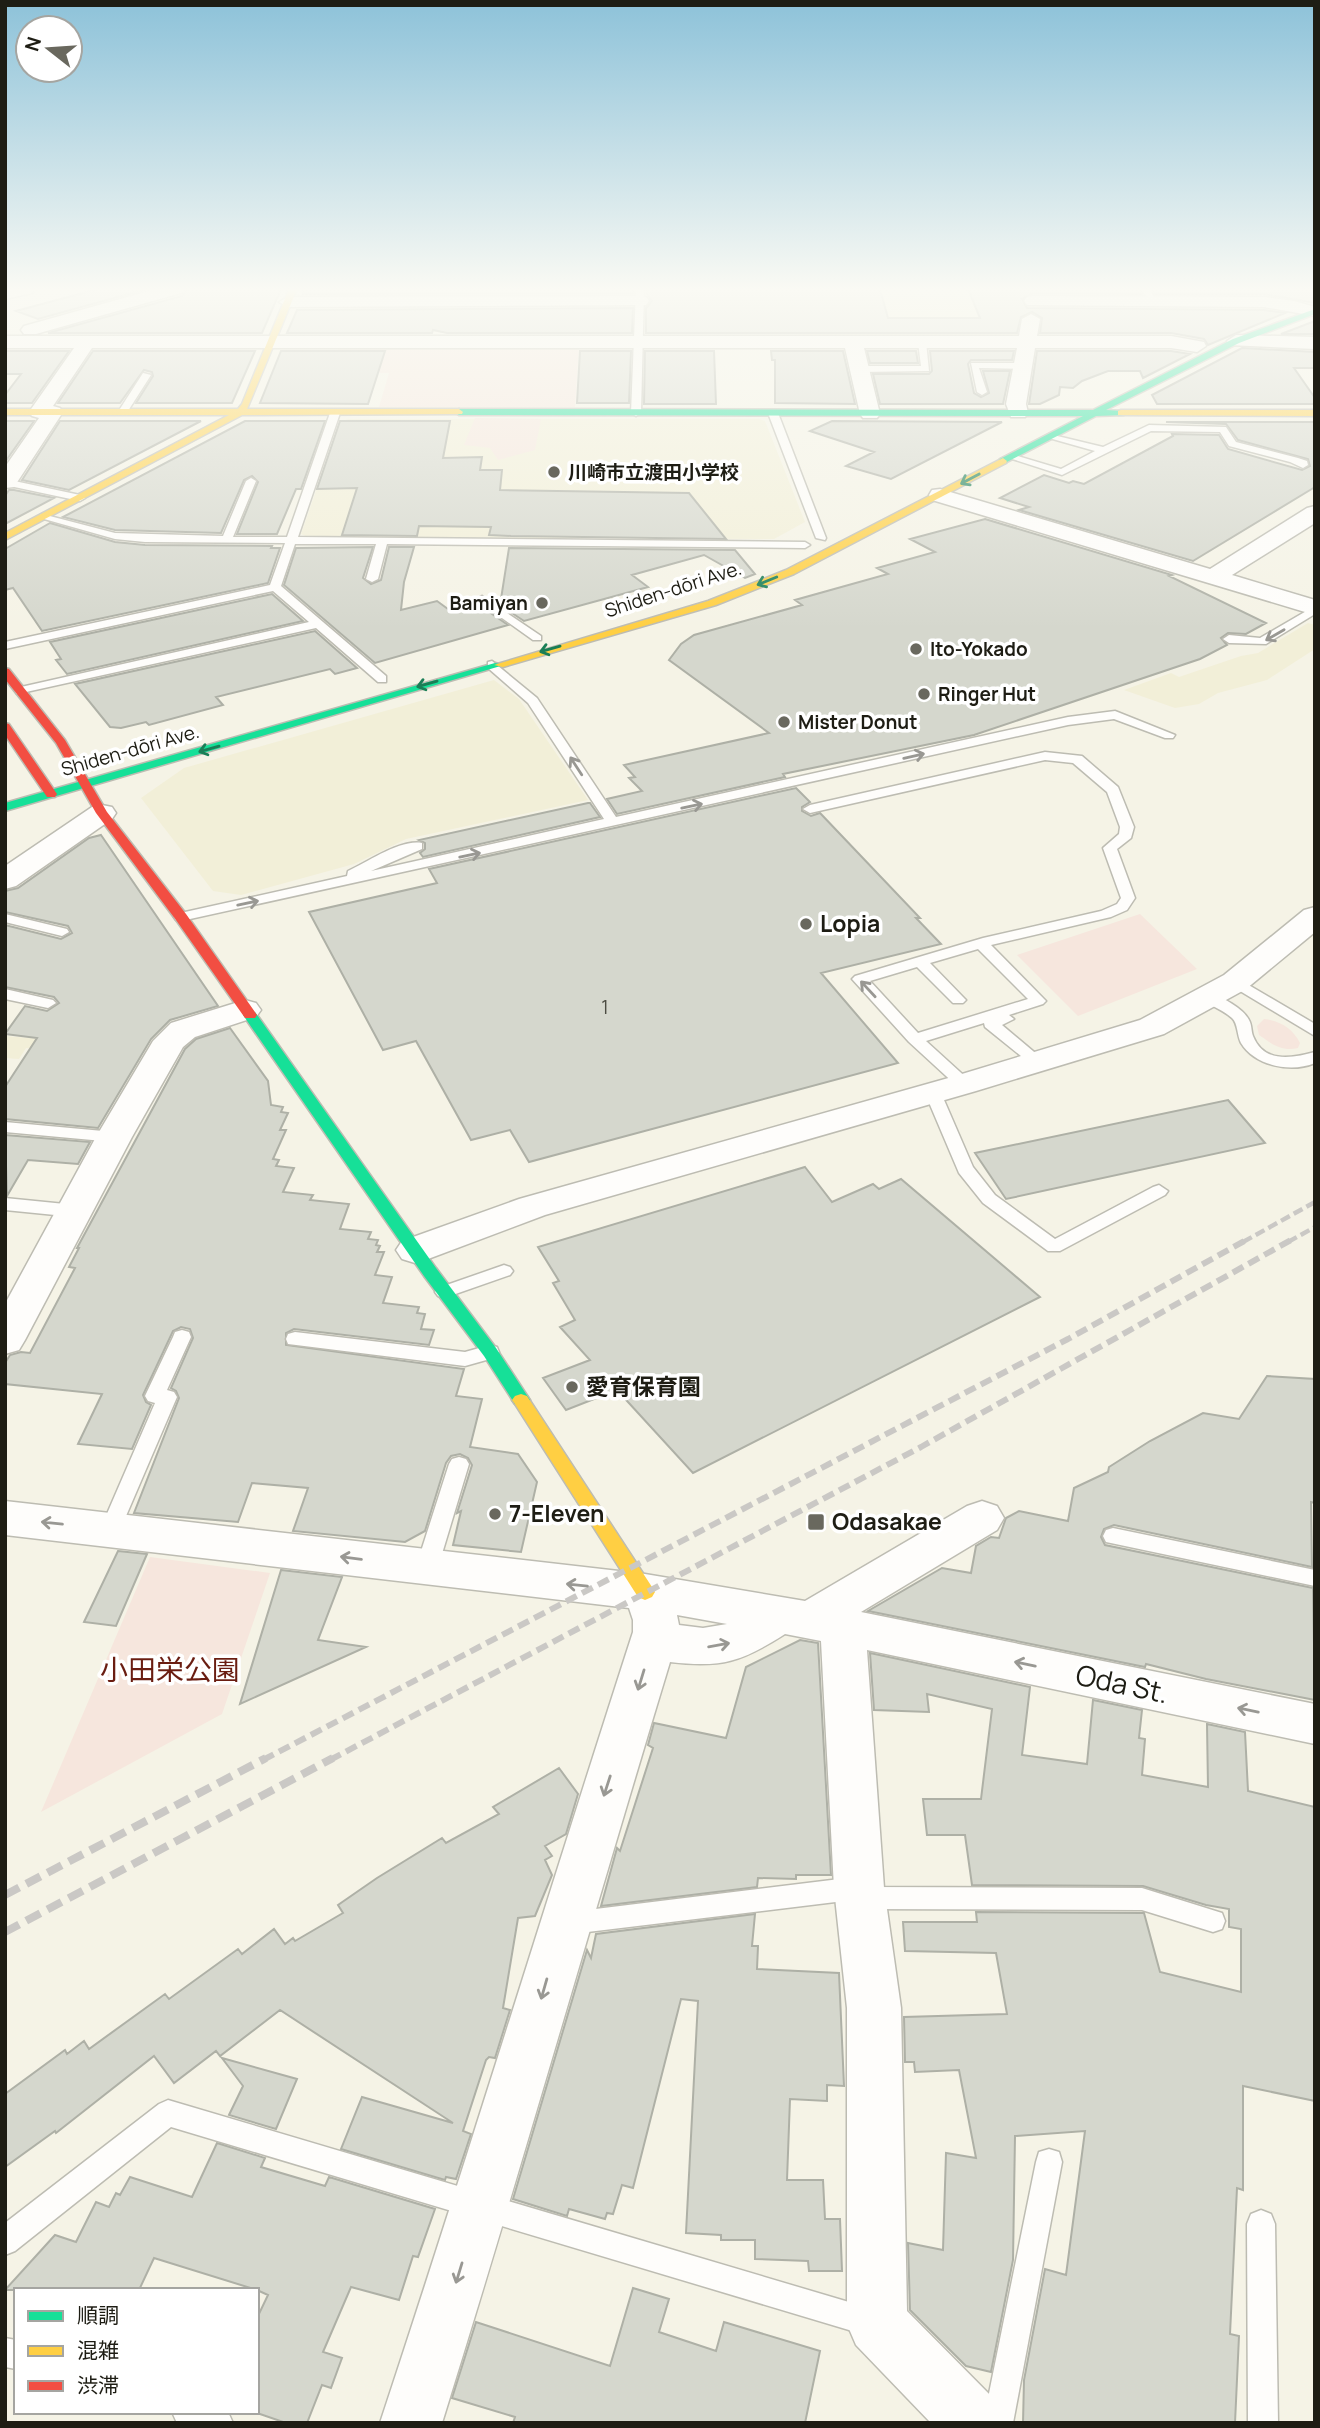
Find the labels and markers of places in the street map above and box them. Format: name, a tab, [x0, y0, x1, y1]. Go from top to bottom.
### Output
place label: 川崎市立渡田小学校	[568, 459, 739, 485]
marker: 川崎市立渡田小学校	[546, 464, 562, 480]
place label: Bamiyan	[450, 590, 528, 616]
marker: Bamiyan	[534, 595, 550, 611]
place label: Ito-Yokado	[930, 636, 1028, 662]
marker: Ito-Yokado	[908, 641, 924, 657]
place label: Ringer Hut	[938, 681, 1036, 707]
marker: Ringer Hut	[916, 686, 932, 702]
place label: Mister Donut	[798, 709, 917, 735]
marker: Mister Donut	[776, 714, 792, 730]
place label: Lopia	[820, 907, 880, 939]
marker: Lopia	[798, 916, 814, 932]
place label: 愛育保育園	[586, 1370, 701, 1402]
marker: 愛育保育園	[564, 1379, 580, 1395]
place label: 7-Eleven	[509, 1497, 604, 1529]
place label: Odasakae	[832, 1505, 942, 1537]
marker: 7-Eleven	[487, 1506, 503, 1522]
marker: Odasakae	[806, 1512, 826, 1532]

